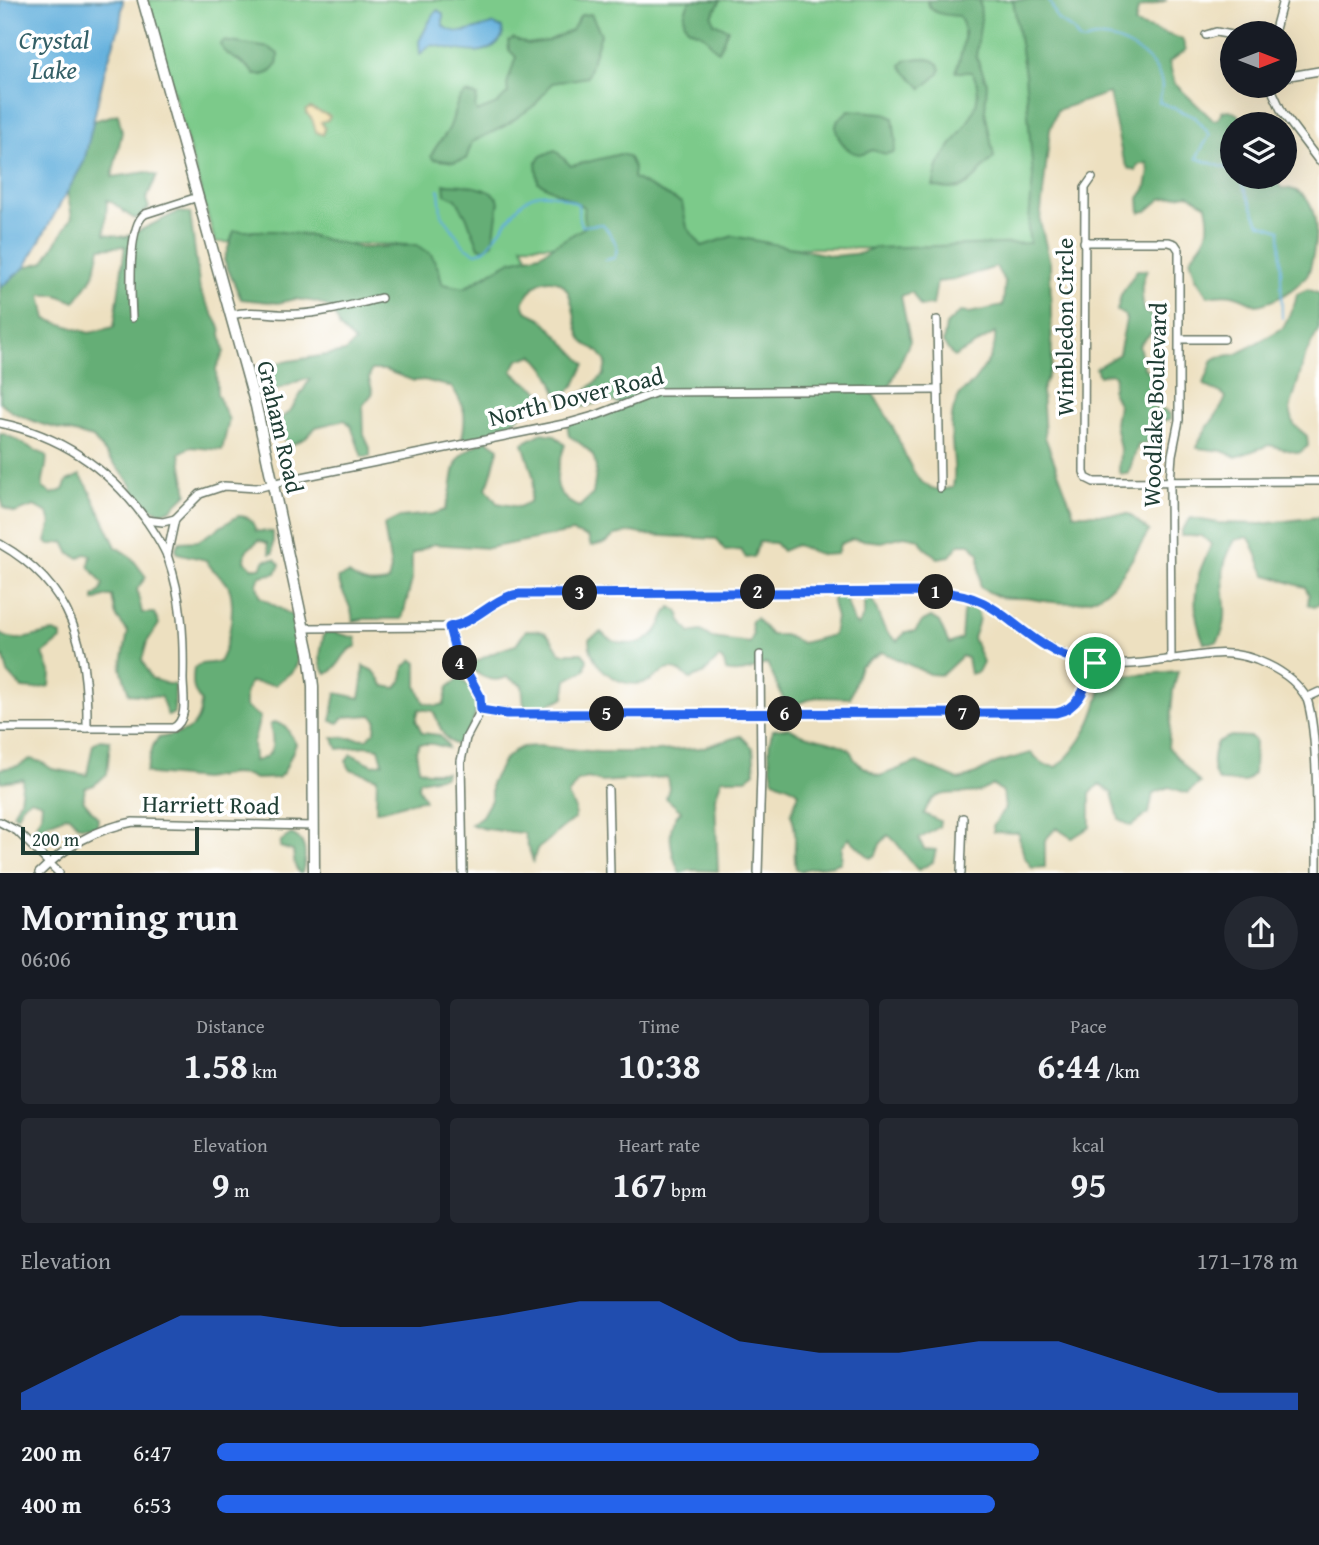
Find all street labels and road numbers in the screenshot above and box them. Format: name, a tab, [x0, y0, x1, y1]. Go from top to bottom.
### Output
street label: Wimbledon Circle	[1047, 238, 1082, 416]
street label: Woodlake Boulevard	[1133, 302, 1176, 508]
street label: Graham Road	[248, 357, 313, 497]
street label: North Dover Road	[485, 358, 667, 435]
street label: Harriett Road	[142, 786, 280, 823]

